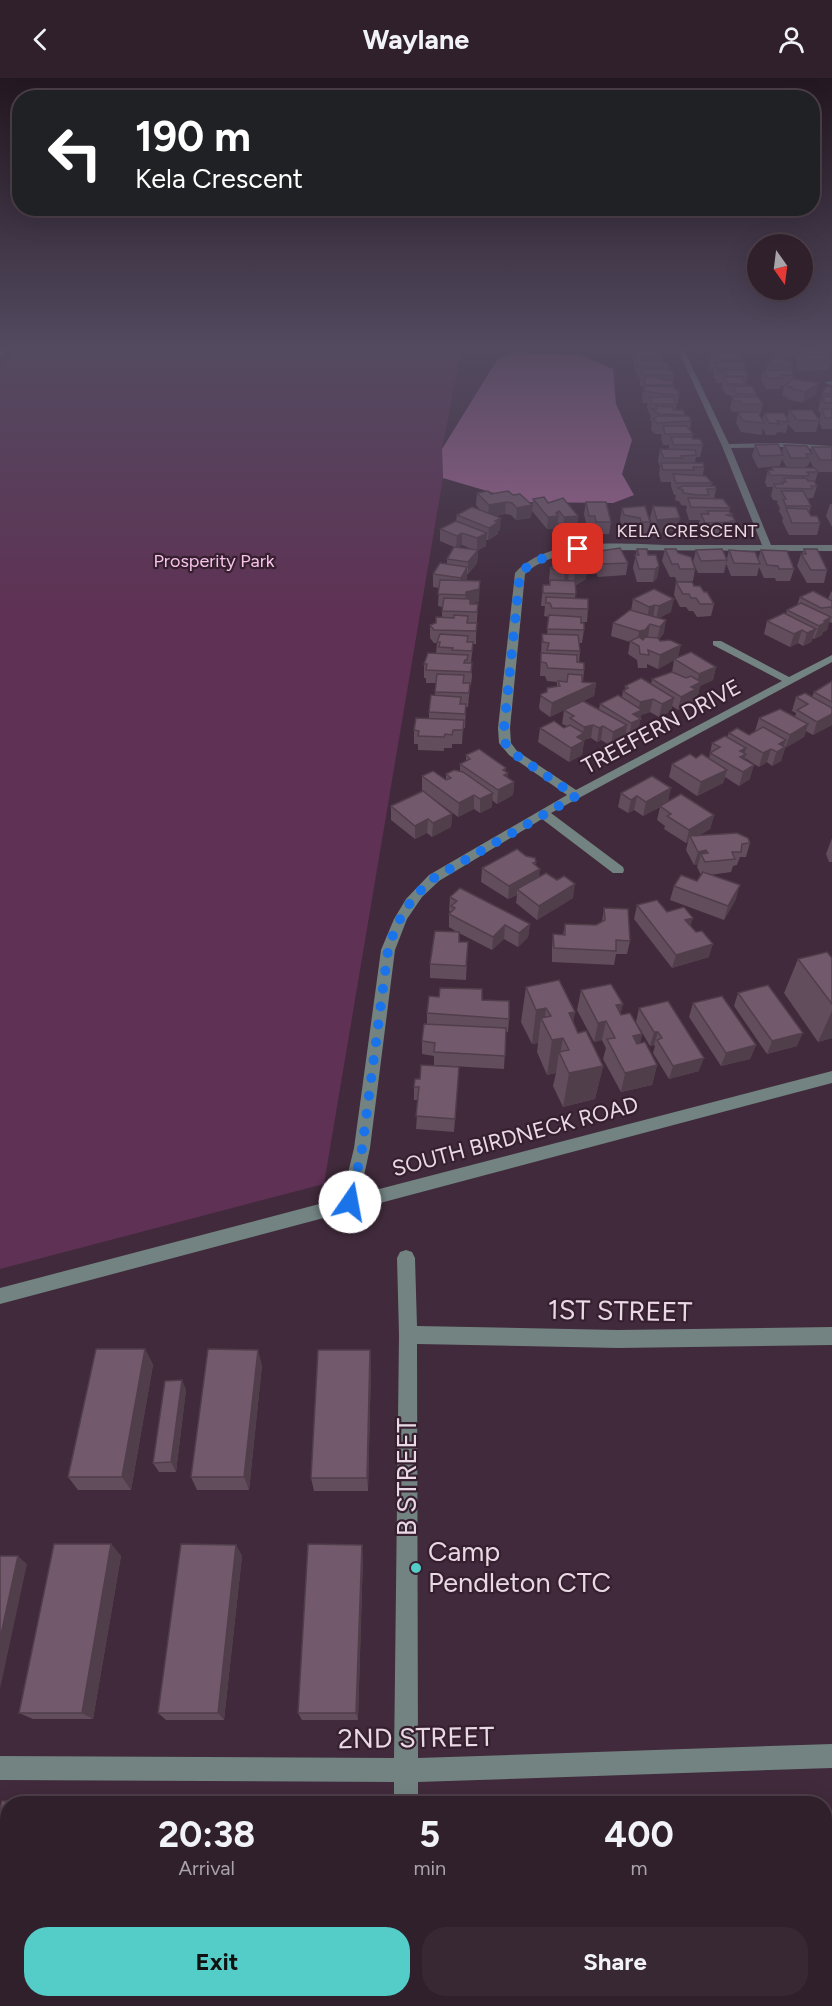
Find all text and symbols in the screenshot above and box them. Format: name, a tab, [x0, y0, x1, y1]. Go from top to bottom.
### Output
icon: back	[24, 23, 57, 56]
text: Waylane	[363, 23, 469, 56]
icon: person	[775, 23, 808, 56]
text: 190 m	[135, 111, 251, 162]
icon: left	[36, 114, 114, 192]
text: Kela Crescent	[135, 162, 303, 195]
north arrow	[747, 234, 813, 300]
map controls	[747, 234, 813, 300]
street label: KELA CRESCENT	[616, 520, 758, 542]
pin	[552, 523, 603, 574]
icon: arrive	[561, 532, 594, 565]
park label: Prosperity Park	[154, 550, 275, 572]
street label: TREEFERN DRIVE	[577, 673, 745, 780]
street label: SOUTH BIRDNECK ROAD	[389, 1091, 641, 1182]
position arrow	[318, 1170, 382, 1234]
street label: 1ST STREET	[547, 1293, 693, 1328]
street label: B STREET	[390, 1418, 423, 1536]
place label: Camp Pendleton CTC	[428, 1535, 611, 1599]
marker: Camp Pendleton CTC	[409, 1561, 423, 1575]
street label: 2ND STREET	[337, 1720, 495, 1755]
text: 20:38	[158, 1813, 255, 1856]
text: 5	[419, 1813, 440, 1856]
text: 400	[604, 1813, 674, 1856]
text: Arrival	[178, 1856, 235, 1880]
text: min	[413, 1856, 446, 1880]
text: m	[631, 1856, 648, 1880]
button: Exit	[24, 1927, 410, 1996]
button: Share	[422, 1927, 808, 1996]

